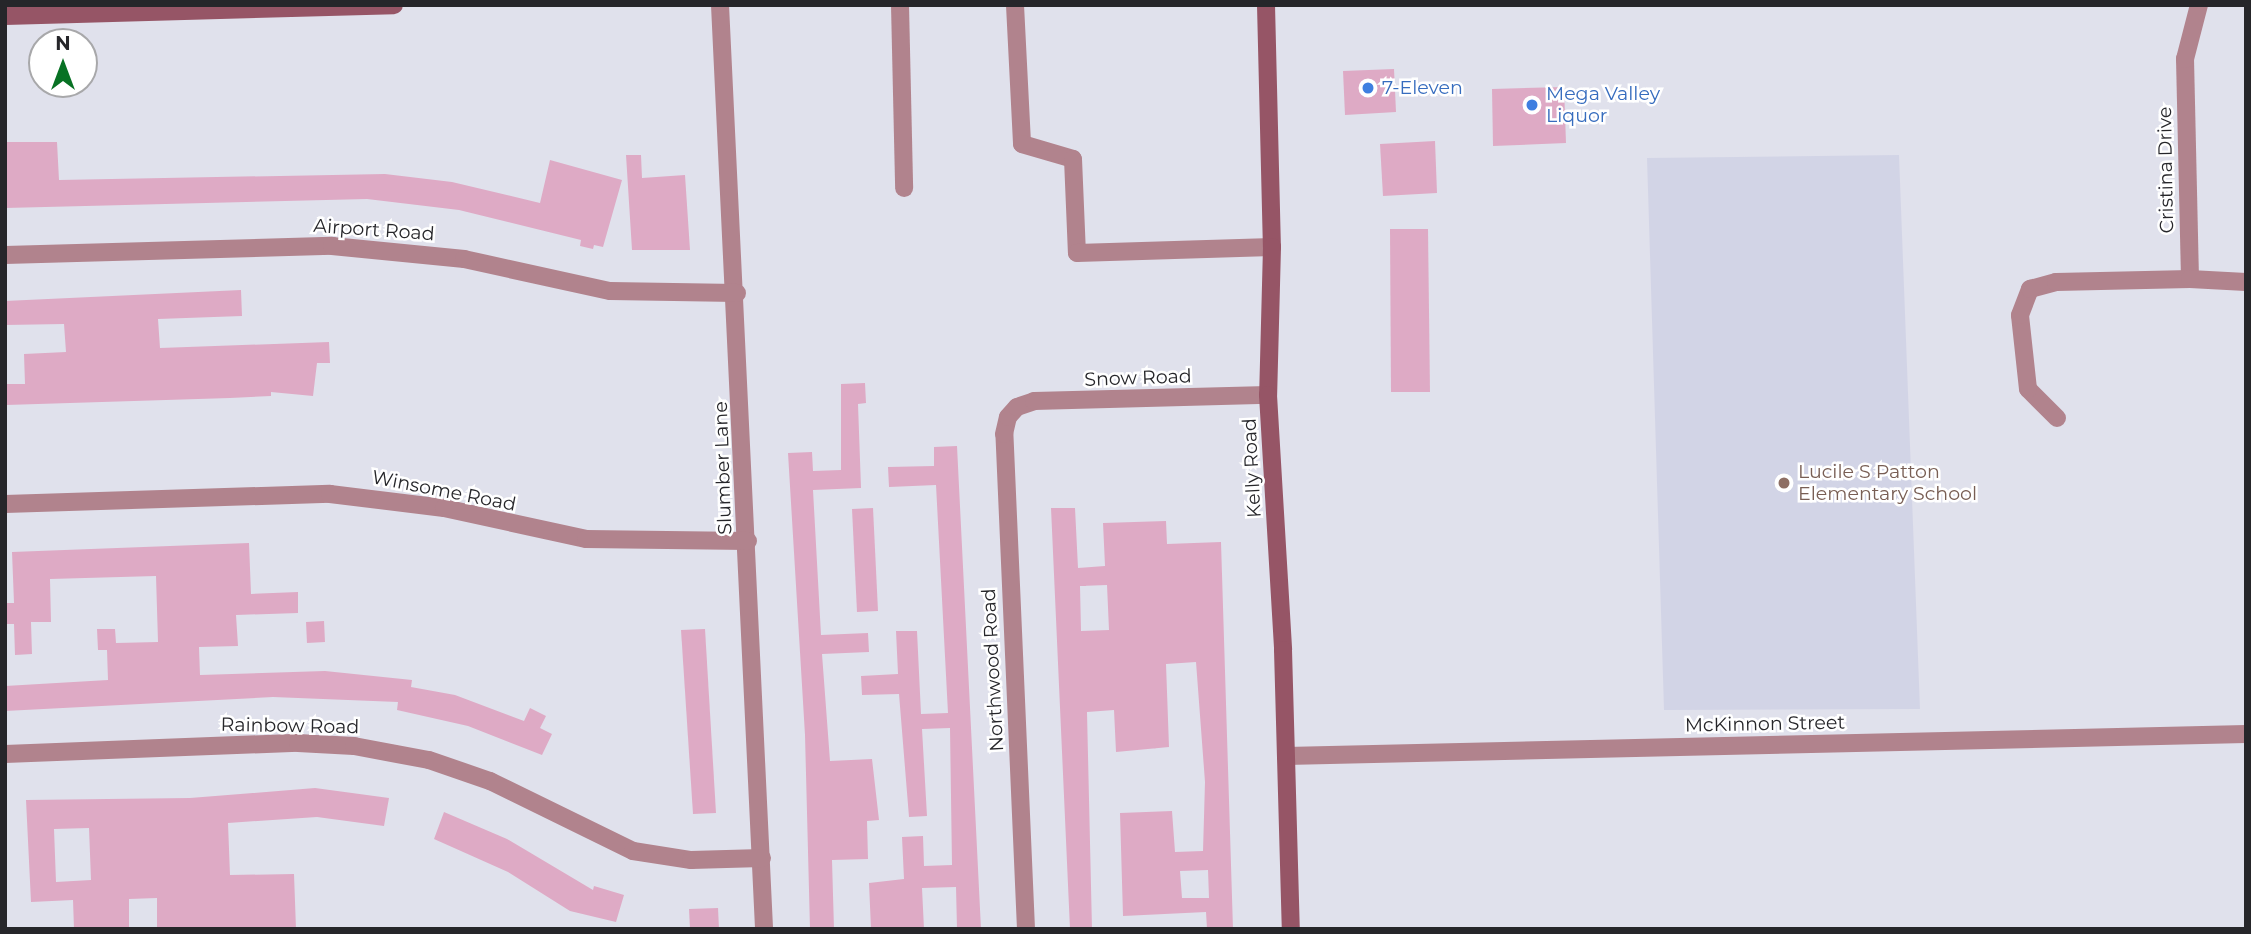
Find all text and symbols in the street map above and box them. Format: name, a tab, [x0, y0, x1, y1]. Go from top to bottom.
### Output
north arrow	[28, 28, 98, 98]
text: N	[55, 32, 71, 55]
place label: 7-Eleven	[1382, 77, 1463, 99]
marker: 7-Eleven	[1360, 80, 1376, 96]
place label: Mega Valley Liquor	[1546, 83, 1660, 127]
marker: Mega Valley Liquor	[1524, 97, 1540, 113]
street label: Cristina Drive	[2153, 106, 2179, 234]
street label: Airport Road	[313, 214, 435, 246]
street label: Snow Road	[1084, 365, 1192, 391]
street label: Slumber Lane	[709, 401, 737, 535]
street label: Kelly Road	[1238, 418, 1266, 518]
place label: Lucile S Patton Elementary School	[1798, 461, 1977, 505]
street label: Winsome Road	[370, 466, 518, 516]
marker: Lucile S Patton Elementary School	[1776, 475, 1792, 491]
street label: Northwood Road	[977, 588, 1009, 752]
street label: McKinnon Street	[1685, 711, 1845, 737]
street label: Rainbow Road	[220, 713, 360, 739]

